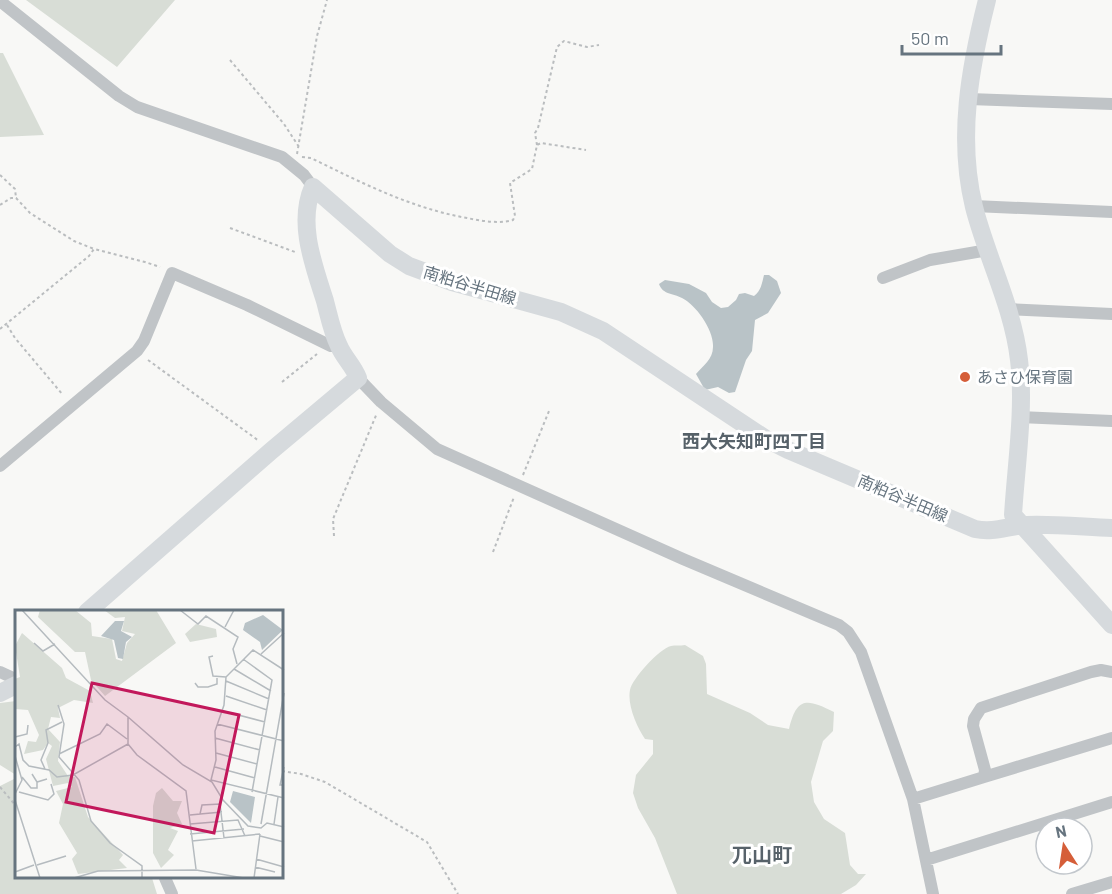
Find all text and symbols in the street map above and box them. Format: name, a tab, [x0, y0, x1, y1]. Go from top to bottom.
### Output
scale bar	[902, 18, 1001, 56]
text: 50 m	[911, 27, 949, 49]
street label: 南粕谷半田線	[421, 261, 519, 308]
place label: あさひ保育園	[977, 367, 1073, 386]
marker: あさひ保育園	[958, 370, 972, 384]
district label: 西大矢知町四丁目	[682, 430, 826, 452]
street label: 南粕谷半田線	[855, 470, 951, 525]
inset map	[15, 610, 284, 879]
north arrow	[1034, 816, 1094, 876]
text: N	[1054, 820, 1068, 841]
district label: 兀山町	[732, 842, 792, 866]

